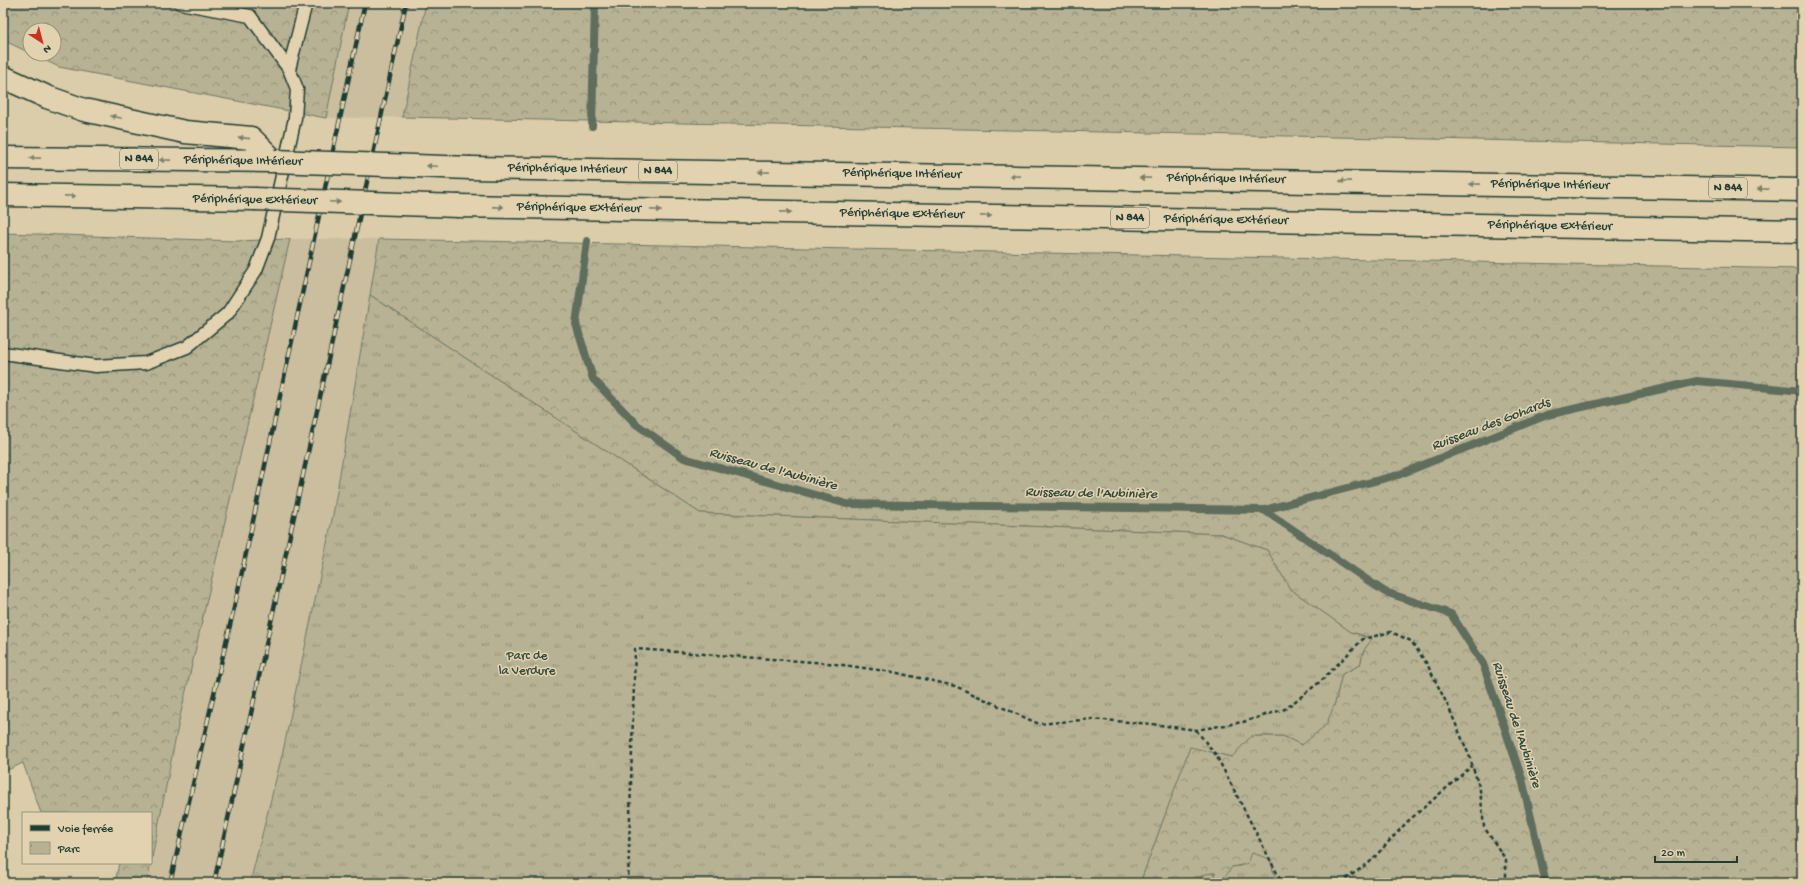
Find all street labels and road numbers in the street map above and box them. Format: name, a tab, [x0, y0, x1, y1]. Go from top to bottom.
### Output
road number: N 844	[120, 149, 158, 169]
street label: Périphérique Intérieur	[183, 152, 304, 170]
street label: Périphérique Intérieur	[507, 160, 628, 178]
road number: N 844	[639, 161, 677, 181]
street label: Périphérique Intérieur	[842, 165, 963, 183]
street label: Périphérique Intérieur	[1166, 170, 1287, 188]
street label: Périphérique Intérieur	[1490, 176, 1611, 194]
road number: N 844	[1709, 178, 1747, 198]
street label: Périphérique Extérieur	[192, 191, 319, 209]
street label: Périphérique Extérieur	[516, 199, 643, 217]
street label: Périphérique Extérieur	[839, 205, 966, 223]
road number: N 844	[1111, 208, 1149, 228]
street label: Périphérique Extérieur	[1163, 211, 1290, 229]
street label: Périphérique Extérieur	[1487, 217, 1614, 235]

